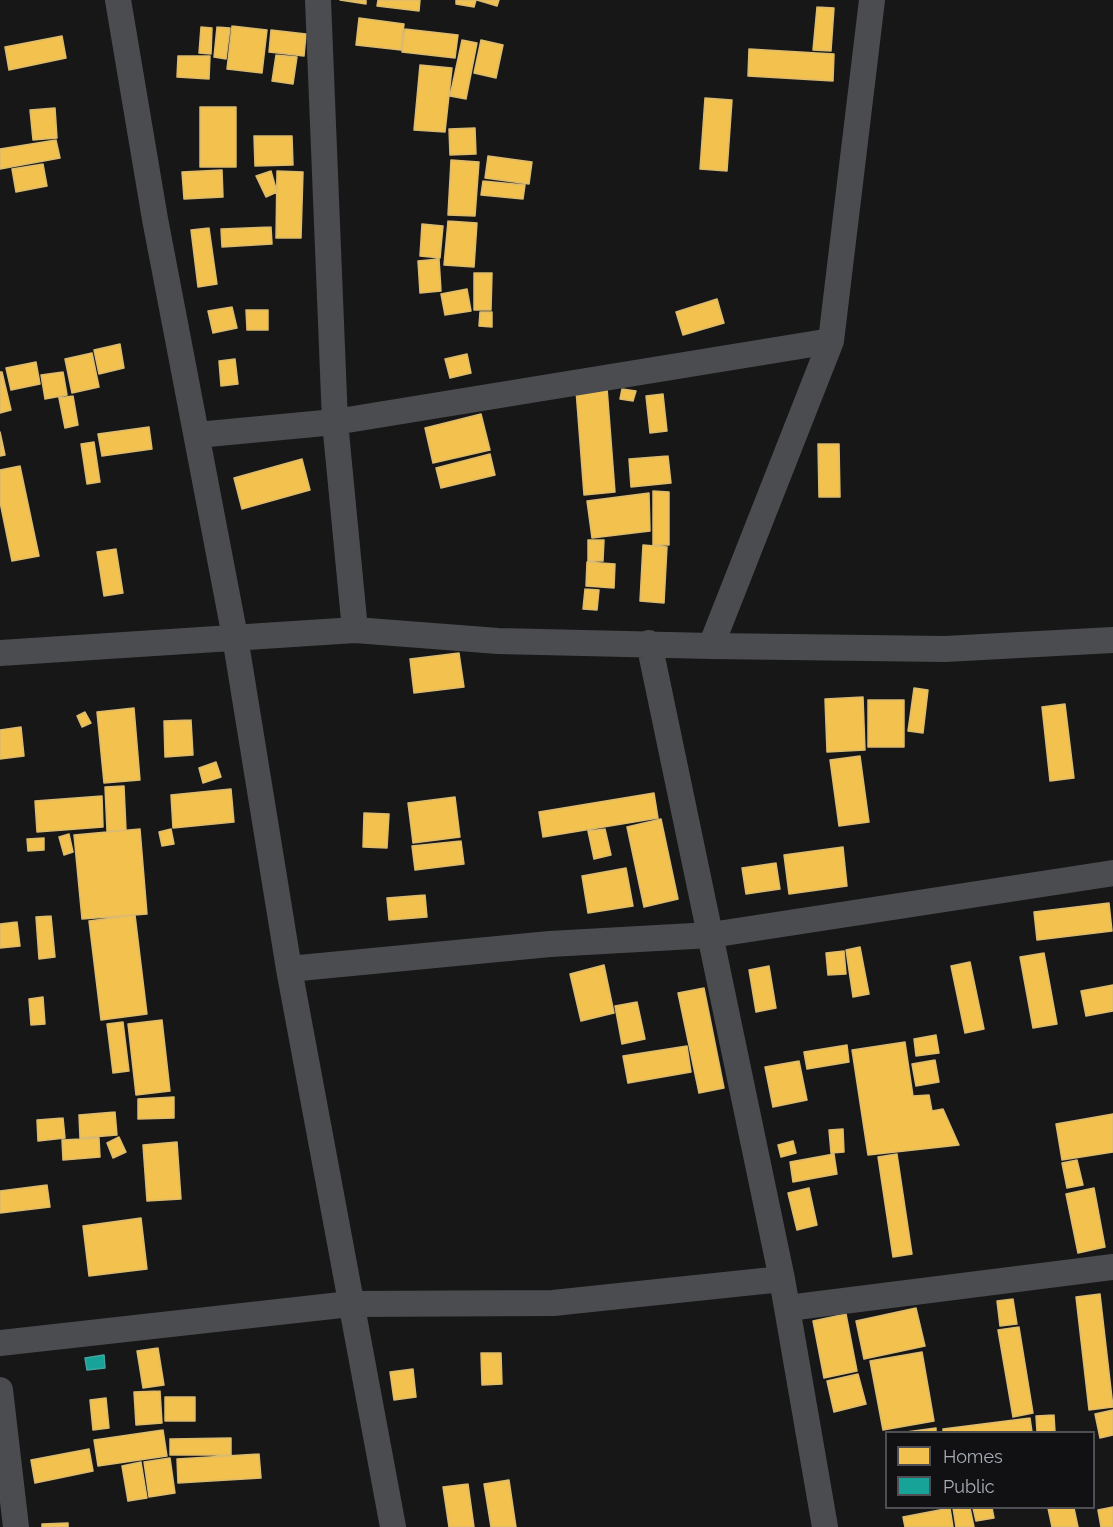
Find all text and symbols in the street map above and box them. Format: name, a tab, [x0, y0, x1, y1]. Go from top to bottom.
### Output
legend	[885, 1431, 1095, 1509]
text: Homes	[943, 1446, 1003, 1467]
text: Public	[943, 1476, 995, 1497]

